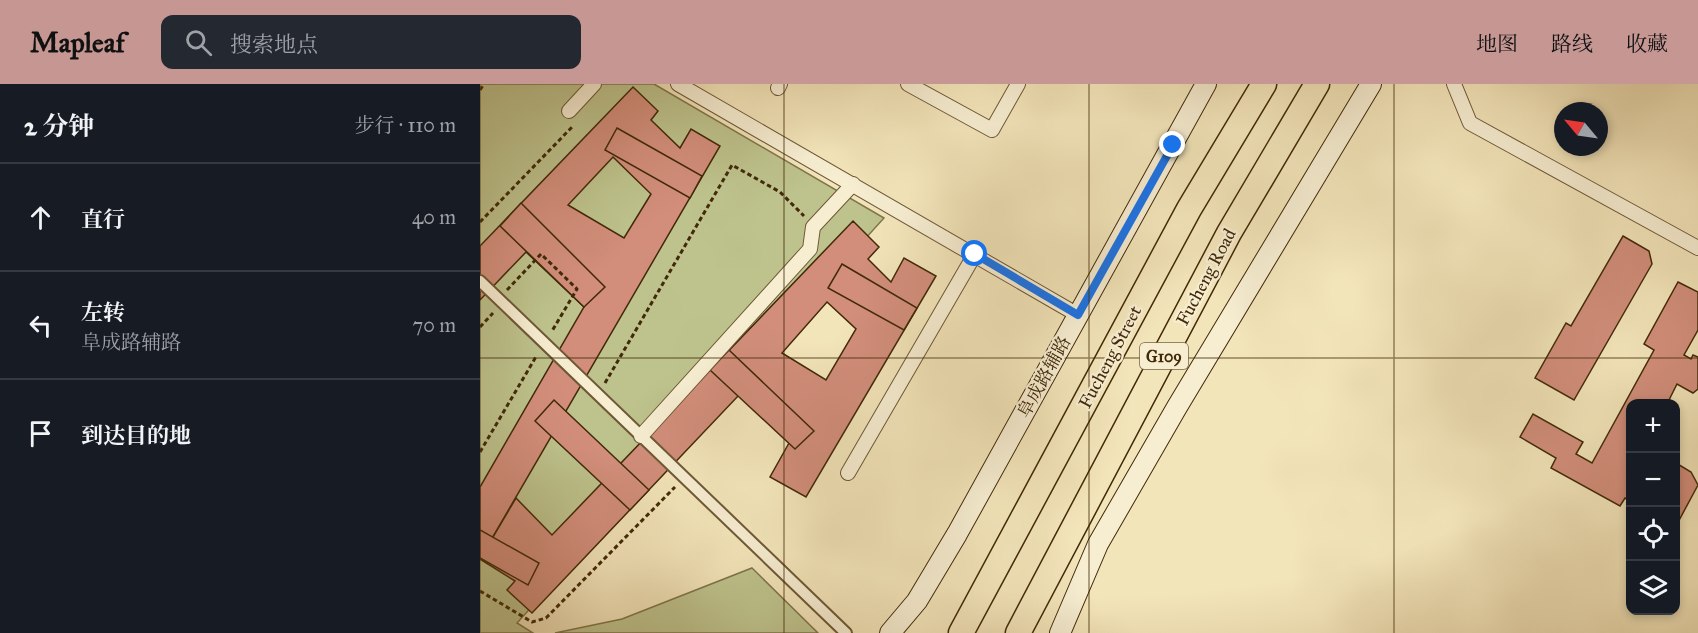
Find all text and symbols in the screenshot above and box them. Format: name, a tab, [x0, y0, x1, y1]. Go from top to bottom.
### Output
search box	[161, 15, 581, 69]
text: Mapleaf	[30, 25, 125, 60]
icon: search	[182, 26, 215, 59]
text: 搜索地点	[230, 31, 318, 58]
text: 地图	[1476, 31, 1518, 57]
text: 路线	[1551, 31, 1593, 57]
text: 收藏	[1626, 31, 1668, 57]
north arrow	[1554, 102, 1608, 156]
text: 2 分钟	[24, 110, 94, 142]
text: 步行 · 110 m	[355, 113, 456, 137]
route end	[1159, 131, 1185, 157]
icon: ahead	[24, 201, 57, 234]
text: 40 m	[412, 205, 456, 229]
text: 直行	[81, 206, 125, 233]
street label: Fucheng Road	[1171, 225, 1242, 330]
route start	[961, 240, 987, 266]
text: 左转	[81, 299, 125, 326]
street label: Fucheng Street	[1074, 301, 1147, 412]
icon: left	[24, 309, 57, 342]
text: 70 m	[413, 313, 456, 337]
text: 阜成路辅路	[81, 330, 181, 354]
street label: 阜成路辅路	[1013, 332, 1075, 422]
road number: G109	[1140, 343, 1188, 369]
map controls	[1626, 399, 1680, 615]
button: +	[1626, 399, 1680, 453]
icon: arrive	[24, 417, 57, 450]
text: 到达目的地	[81, 422, 191, 449]
button: −	[1626, 453, 1680, 507]
button: locate	[1626, 507, 1680, 561]
button: layers	[1626, 561, 1680, 615]

